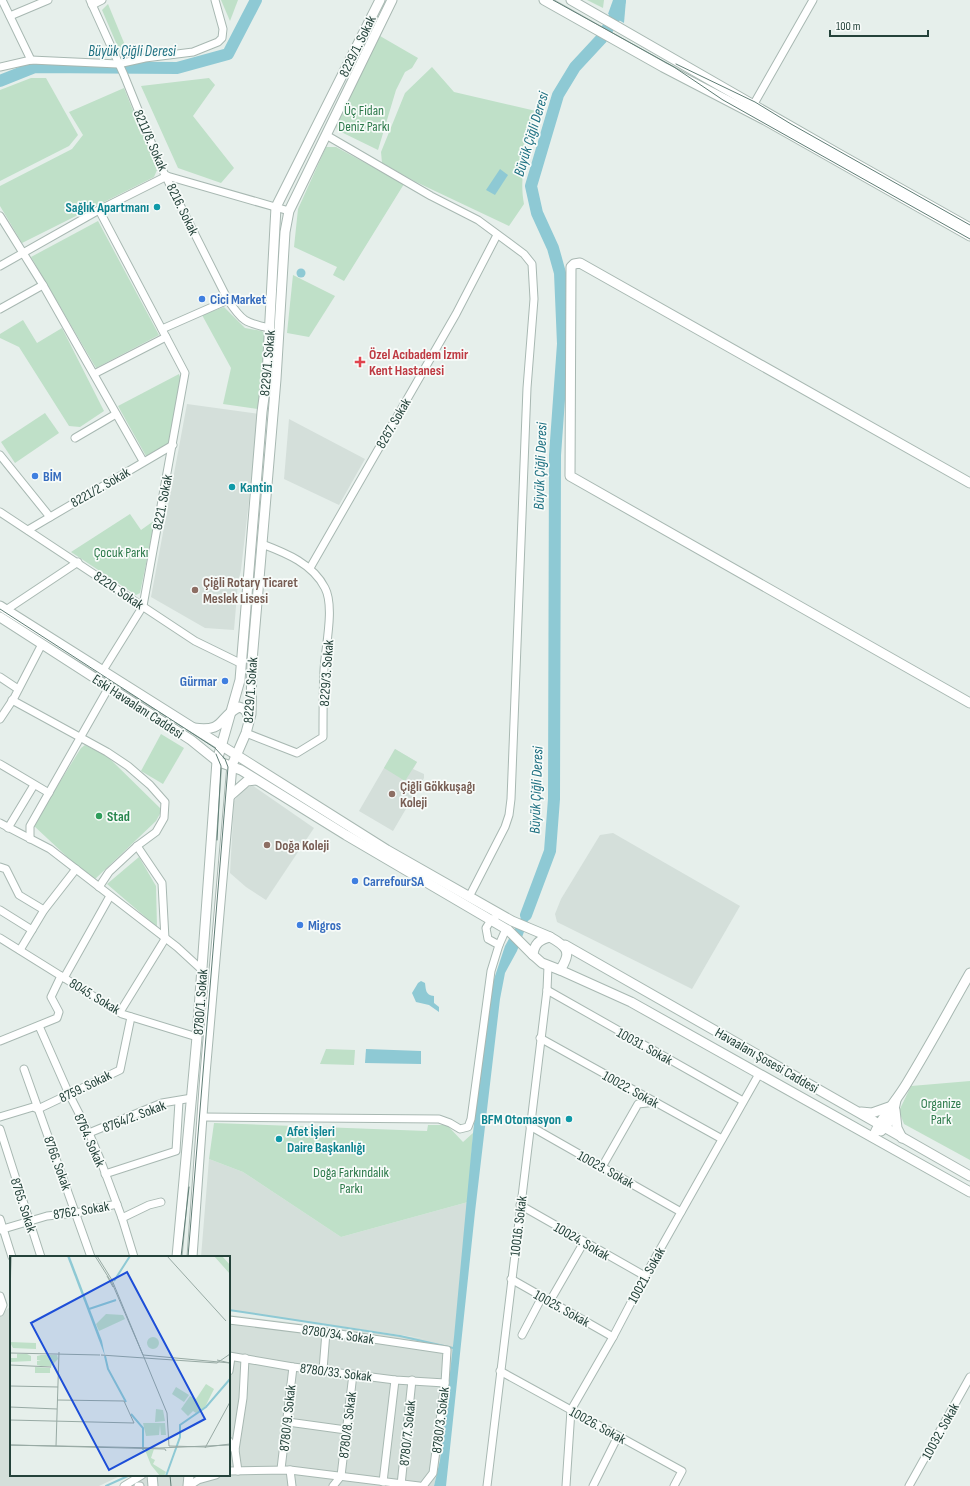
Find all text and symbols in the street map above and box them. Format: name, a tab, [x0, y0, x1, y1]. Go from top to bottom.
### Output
street label: 8229/1. Sokak	[335, 12, 380, 80]
scale bar	[830, 12, 928, 38]
text: 100 m	[836, 19, 861, 34]
water label: Büyük Çiğli Deresi	[88, 42, 177, 61]
water label: Büyük Çiğli Deresi	[510, 88, 554, 179]
park label: Üç Fidan Deniz Parkı	[338, 102, 390, 135]
street label: 8211/8. Sokak	[130, 107, 172, 174]
street label: 8216. Sokak	[163, 181, 203, 239]
place label: Sağlık Apartmanı	[65, 199, 149, 216]
marker: Sağlık Apartmanı	[152, 202, 162, 212]
place label: Cici Market	[210, 291, 266, 308]
marker: Cici Market	[197, 294, 207, 304]
street label: 8229/1. Sokak	[256, 329, 279, 397]
place label: Özel Acıbadem İzmir Kent Hastanesi	[369, 346, 469, 379]
marker: Özel Acıbadem İzmir Kent Hastanesi	[354, 356, 366, 368]
street label: 8267. Sokak	[372, 394, 415, 451]
water label: Büyük Çiğli Deresi	[529, 421, 552, 510]
street label: 8221/2. Sokak	[68, 463, 133, 511]
place label: BİM	[43, 468, 62, 485]
marker: BİM	[30, 471, 40, 481]
street label: 8221. Sokak	[149, 472, 176, 531]
place label: Kantin	[240, 479, 272, 496]
marker: Kantin	[227, 482, 237, 492]
park label: Çocuk Parkı	[94, 544, 148, 561]
street label: 8220. Sokak	[91, 568, 147, 614]
place label: Çiğli Rotary Ticaret Meslek Lisesi	[203, 574, 298, 607]
marker: Çiğli Rotary Ticaret Meslek Lisesi	[190, 585, 200, 595]
street label: 8229/3. Sokak	[316, 638, 337, 707]
street label: 8229/1. Sokak	[240, 656, 261, 724]
street label: Eski Havaalanı Caddesi	[89, 671, 186, 742]
place label: Gürmar	[180, 673, 218, 690]
marker: Gürmar	[220, 676, 230, 686]
water label: Büyük Çiğli Deresi	[525, 745, 548, 834]
place label: Çiĝli Gökkuşaĝı Koleji	[400, 778, 475, 811]
marker: Çiĝli Gökkuşaĝı Koleji	[387, 789, 397, 799]
place label: Stad	[107, 808, 130, 825]
marker: Stad	[94, 811, 104, 821]
place label: Doğa Koleji	[275, 837, 329, 854]
marker: Doğa Koleji	[262, 840, 272, 850]
place label: CarrefourSA	[363, 873, 424, 890]
marker: CarrefourSA	[350, 876, 360, 886]
place label: Migros	[308, 917, 341, 934]
marker: Migros	[295, 920, 305, 930]
street label: 8780/1. Sokak	[190, 968, 211, 1036]
street label: 8045. Sokak	[66, 975, 124, 1019]
street label: 10031. Sokak	[614, 1024, 676, 1069]
street label: Havaalanı Şosesi Caddesi	[712, 1024, 821, 1097]
street label: 8759. Sokak	[56, 1066, 115, 1106]
street label: 10022. Sokak	[600, 1067, 662, 1112]
park label: Organize Park	[921, 1095, 961, 1128]
street label: 8764/2. Sokak	[100, 1096, 169, 1136]
street label: 8764. Sokak	[70, 1111, 109, 1170]
place label: BFM Otomasyon	[481, 1111, 561, 1128]
marker: BFM Otomasyon	[564, 1114, 574, 1124]
place label: Afet İşleri Daire Başkanlığı	[286, 1123, 365, 1156]
street label: 8766. Sokak	[40, 1134, 75, 1193]
marker: Afet İşleri Daire Başkanlığı	[274, 1134, 284, 1144]
street label: 10023. Sokak	[575, 1147, 637, 1192]
park label: Doğa Farkındalık Parkı	[313, 1164, 390, 1197]
street label: 8765. Sokak	[7, 1176, 40, 1235]
street label: 10016. Sokak	[506, 1194, 531, 1257]
street label: 8762. Sokak	[52, 1198, 111, 1223]
street label: 10024. Sokak	[551, 1219, 613, 1265]
street label: 10021. Sokak	[624, 1244, 669, 1306]
inset map	[10, 1256, 230, 1476]
street label: 10025. Sokak	[531, 1286, 593, 1331]
street label: 8780/34. Sokak	[301, 1321, 376, 1348]
street label: 8780/33. Sokak	[299, 1360, 374, 1385]
street label: 8780/9. Sokak	[276, 1383, 300, 1452]
street label: 8780/3. Sokak	[428, 1385, 453, 1454]
street label: 8780/8. Sokak	[335, 1390, 360, 1459]
street label: 8780/7. Sokak	[396, 1399, 419, 1467]
street label: 10032. Sokak	[918, 1400, 963, 1462]
street label: 10026. Sokak	[567, 1403, 629, 1448]

